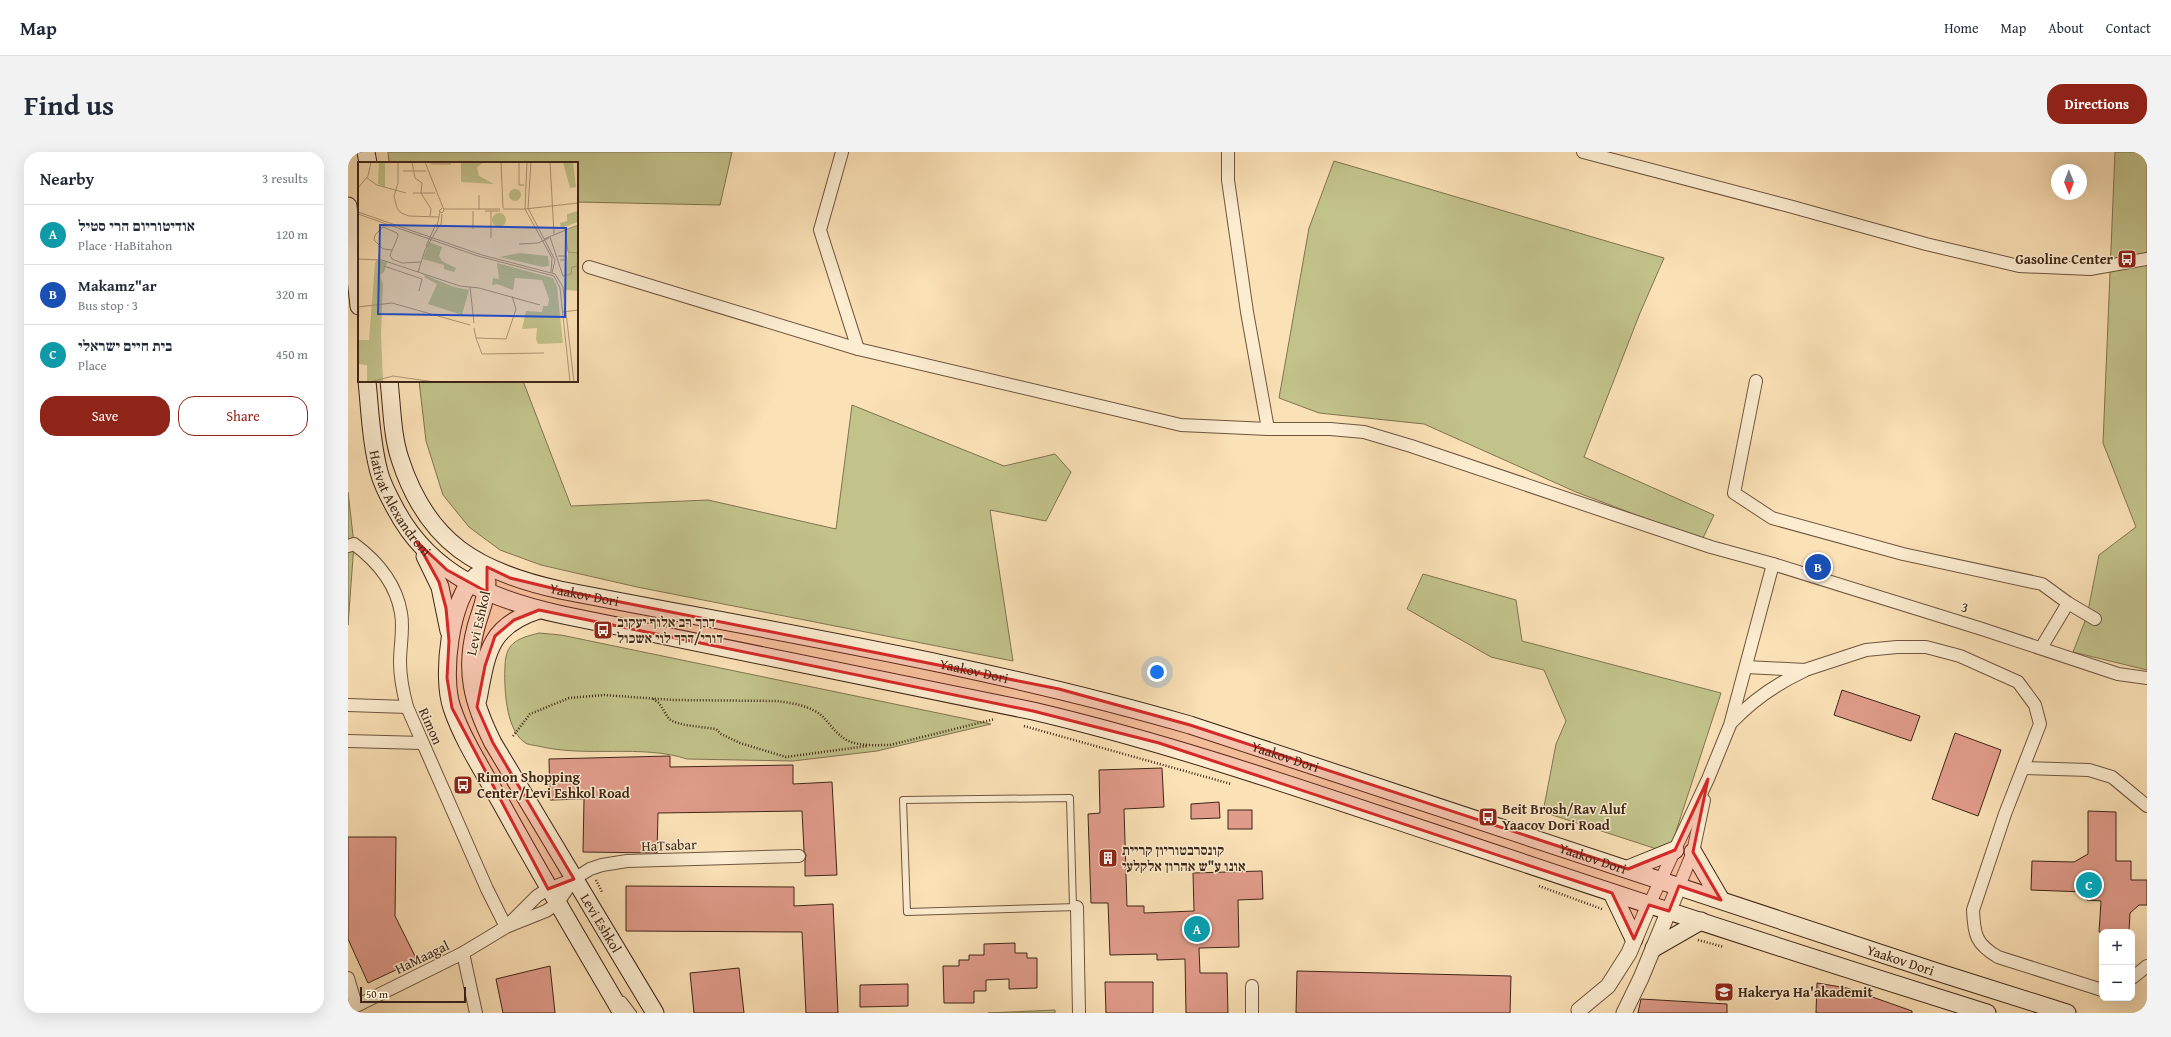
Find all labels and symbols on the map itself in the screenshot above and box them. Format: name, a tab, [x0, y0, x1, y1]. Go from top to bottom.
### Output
inset map	[358, 162, 578, 382]
north arrow	[2051, 164, 2087, 200]
bus stop icon: Gasoline Center	[2116, 248, 2138, 270]
place label: Gasoline Center	[2015, 249, 2114, 269]
street label: Hativat Alexandroni	[364, 448, 436, 561]
pin: B	[1805, 552, 1831, 582]
street label: Yaakov Dori	[548, 578, 621, 611]
street label: Levi Eshkol	[461, 589, 495, 657]
street label: 3	[1959, 596, 1971, 618]
place label: דרך רב אלוף יעקוב דורי/דרך לוי אשכול	[617, 612, 723, 648]
bus stop icon: דרך רב אלוף יעקוב דורי/דרך לוי אשכול	[592, 619, 614, 641]
street label: Yaakov Dori	[938, 654, 1011, 688]
your location	[1147, 662, 1167, 682]
street label: Rimon	[414, 704, 448, 748]
street label: Yaakov Dori	[1249, 736, 1322, 777]
place label: Rimon Shopping Center/Levi Eshkol Road	[477, 767, 630, 803]
bus stop icon: Rimon Shopping Center/Levi Eshkol Road	[452, 774, 474, 796]
place label: Beit Brosh/Rav Aluf Yaacov Dori Road	[1502, 799, 1628, 835]
bus stop icon: Beit Brosh/Rav Aluf Yaacov Dori Road	[1477, 806, 1499, 828]
street label: HaTsabar	[641, 834, 697, 856]
street label: Yaakov Dori	[1557, 838, 1629, 879]
place label: קונסרבטוריון קריית אונו ע"ש אהרון אלקלעי	[1122, 840, 1246, 876]
building icon: קונסרבטוריון קריית אונו ע"ש אהרון אלקלעי	[1097, 847, 1119, 869]
pin: C	[2076, 870, 2102, 900]
street label: Levi Eshkol	[576, 890, 627, 957]
pin: A	[1184, 914, 1210, 944]
street label: HaMaagal	[391, 935, 453, 979]
street label: Yaakov Dori	[1864, 939, 1937, 980]
school or university icon: Hakerya Ha'akademit	[1713, 981, 1735, 1003]
place label: Hakerya Ha'akademit	[1738, 982, 1873, 1002]
scale bar	[360, 985, 466, 1004]

